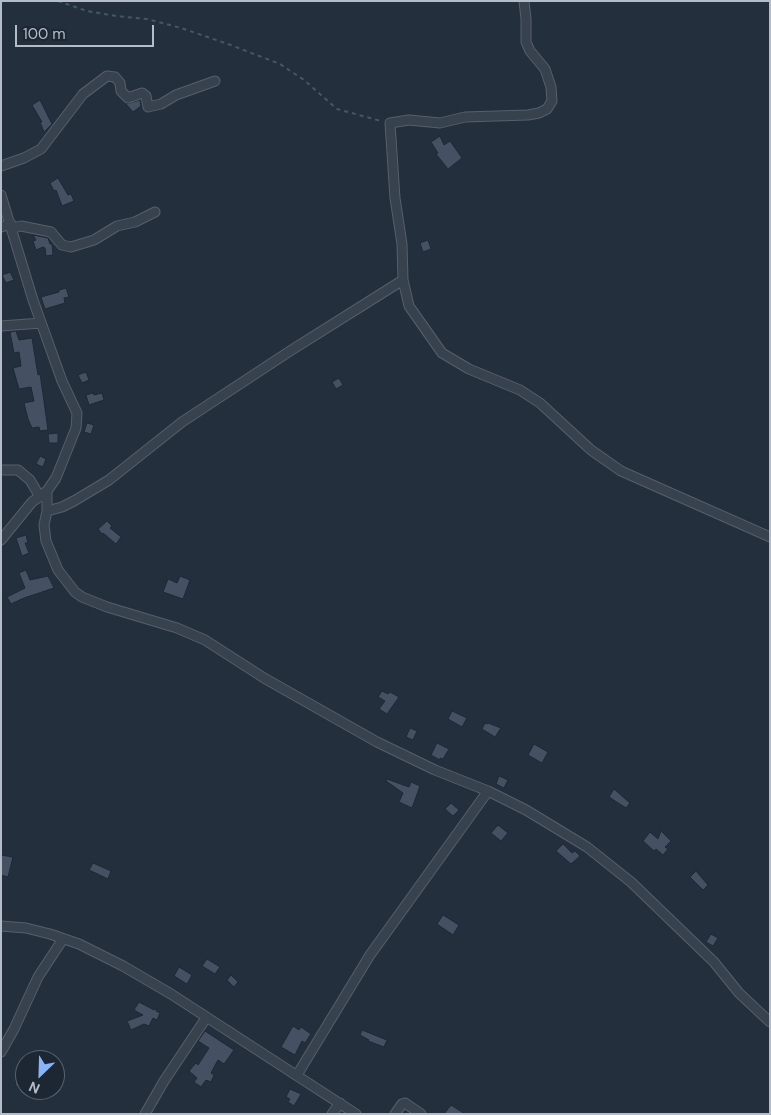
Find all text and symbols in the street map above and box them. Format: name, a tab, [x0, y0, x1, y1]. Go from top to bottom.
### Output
scale bar	[18, 15, 156, 47]
text: 100 m	[23, 24, 66, 44]
north arrow	[15, 1050, 65, 1100]
text: N	[26, 1077, 43, 1098]

